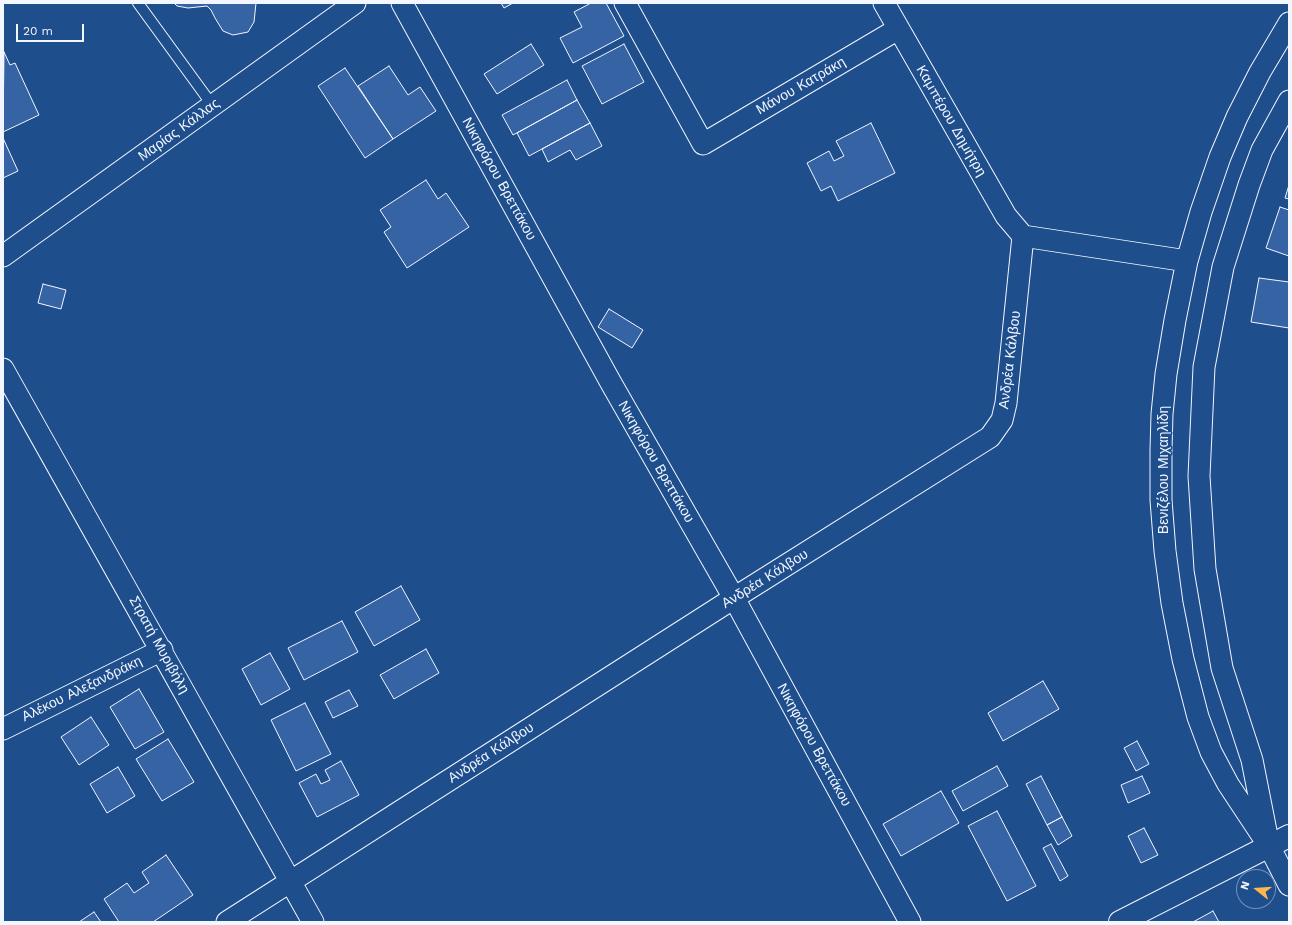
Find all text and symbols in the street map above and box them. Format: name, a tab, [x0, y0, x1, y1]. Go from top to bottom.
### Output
scale bar	[18, 16, 86, 42]
text: 20 m	[23, 24, 53, 38]
street label: Μάνου Κατράκη	[753, 54, 849, 118]
street label: Καμπέρου Δημήτρη	[912, 62, 990, 180]
street label: Μαρίας Κάλλας	[135, 95, 223, 165]
street label: Νικηφόρου Βρεττάκου	[458, 115, 540, 243]
street label: Ανδρέα Κάλβου	[996, 310, 1024, 410]
street label: Νικηφόρου Βρεττάκου	[614, 398, 698, 526]
street label: Βενιζέλου Μιχαηλίδη	[1156, 406, 1172, 534]
street label: Ανδρέα Κάλβου	[719, 546, 811, 612]
street label: Στρατή Μυριβήλη	[125, 593, 193, 697]
street label: Αλέκου Αλεξανδράκη	[19, 653, 145, 725]
street label: Νικηφόρου Βρεττάκου	[773, 681, 855, 809]
street label: Ανδρέα Κάλβου	[445, 719, 537, 787]
north arrow	[1236, 869, 1276, 909]
text: N	[1238, 880, 1252, 891]

